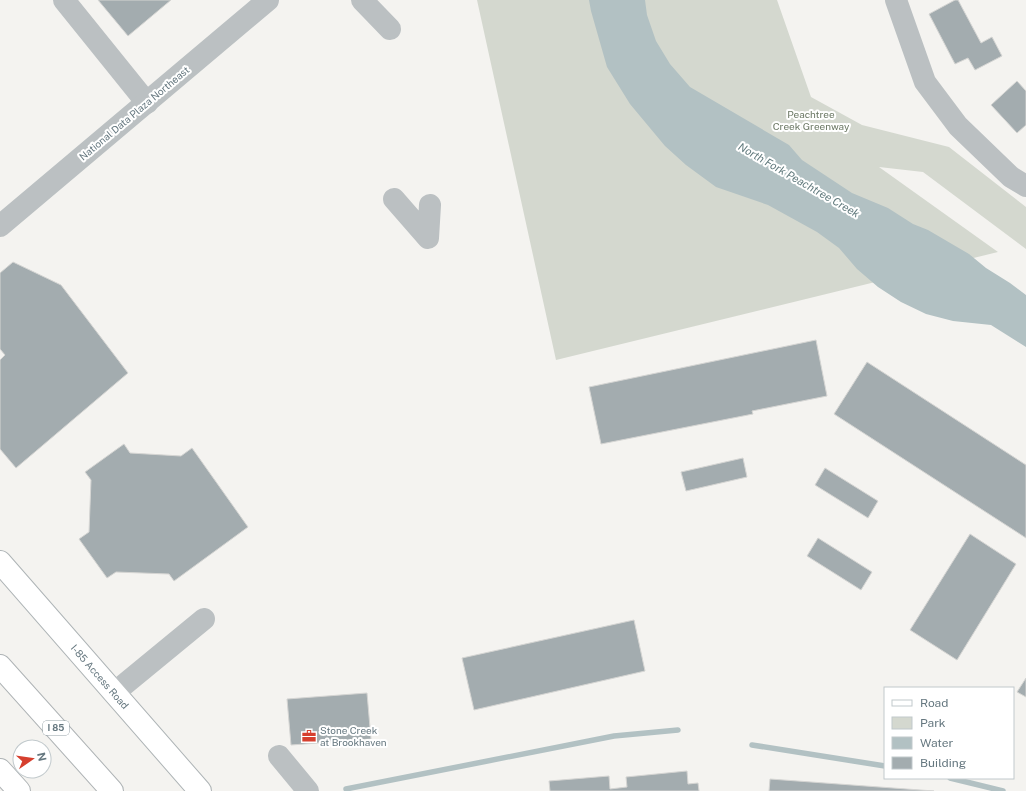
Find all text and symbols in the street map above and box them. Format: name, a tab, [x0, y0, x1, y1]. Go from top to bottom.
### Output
street label: National Data Plaza Northeast	[77, 63, 191, 163]
park label: Peachtree Creek Greenway	[773, 108, 850, 132]
water label: North Fork Peachtree Creek	[736, 140, 862, 220]
street label: I-85 Access Road	[69, 642, 131, 711]
legend	[884, 687, 1014, 779]
text: Road	[920, 696, 948, 710]
text: Park	[920, 716, 946, 730]
road number: I 85	[43, 721, 69, 735]
place label: Stone Creek at Brookhaven	[320, 724, 387, 748]
office icon: Stone Creek at Brookhaven	[301, 728, 317, 744]
text: Water	[920, 736, 954, 750]
north arrow	[12, 739, 52, 779]
text: N	[35, 751, 49, 762]
text: Building	[920, 756, 966, 770]

